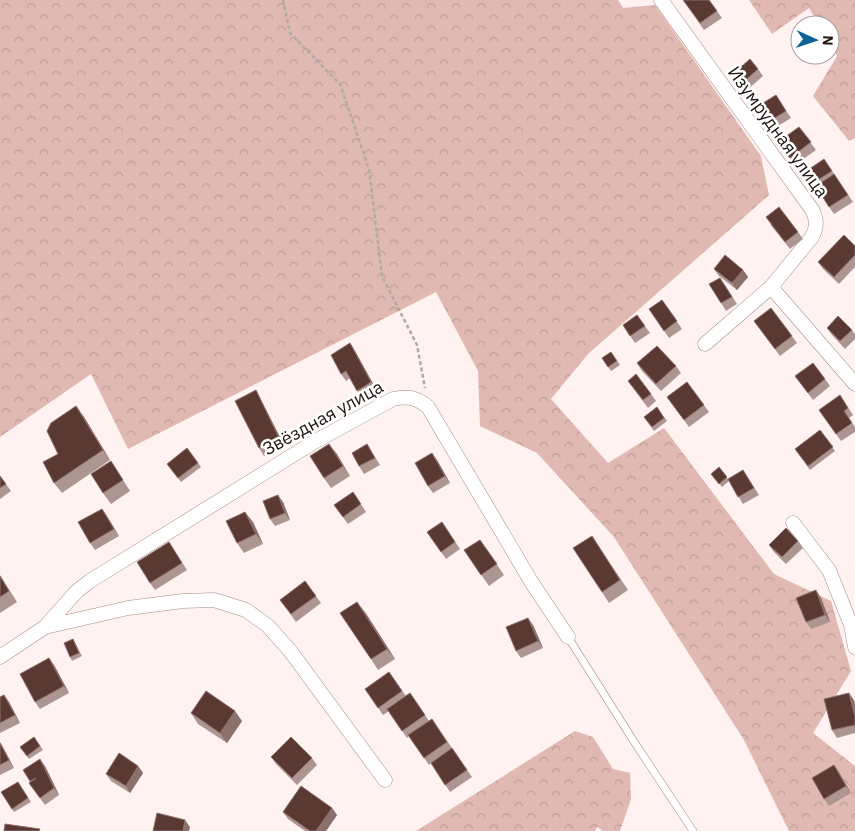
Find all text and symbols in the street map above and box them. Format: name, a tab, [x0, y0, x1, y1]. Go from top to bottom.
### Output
north arrow	[790, 15, 840, 65]
text: N	[819, 35, 837, 46]
street label: Изумрудная улица	[723, 62, 834, 202]
street label: Звёздная улица	[258, 375, 387, 460]

